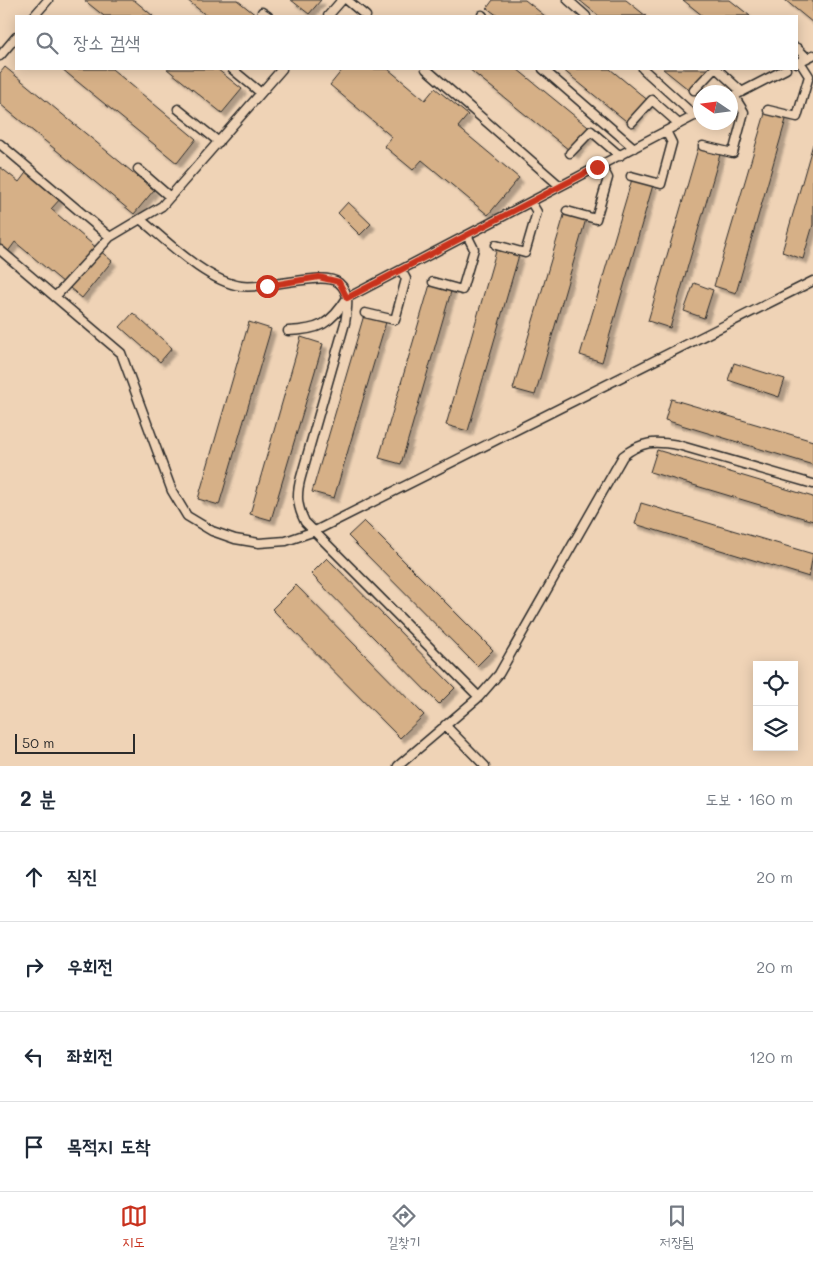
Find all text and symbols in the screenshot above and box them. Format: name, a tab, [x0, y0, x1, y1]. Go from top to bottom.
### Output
search box	[15, 15, 798, 70]
icon: search	[33, 29, 61, 57]
text: 장소 검색	[73, 29, 140, 54]
north arrow	[693, 85, 738, 130]
route end	[586, 156, 609, 179]
route start	[256, 275, 279, 298]
map controls	[753, 661, 798, 751]
button: locate	[753, 661, 798, 706]
button: layers	[753, 706, 798, 751]
scale bar	[15, 731, 135, 754]
text: 50 m	[22, 733, 54, 752]
text: 2 분	[20, 784, 56, 811]
text: 도보 · 160 m	[705, 788, 793, 809]
icon: ahead	[20, 863, 48, 891]
text: 직진	[67, 863, 98, 888]
text: 20 m	[756, 866, 793, 887]
icon: right	[20, 953, 48, 981]
text: 우회전	[67, 953, 113, 978]
text: 20 m	[756, 956, 793, 977]
icon: left	[20, 1043, 48, 1071]
text: 좌회전	[67, 1043, 113, 1068]
text: 120 m	[749, 1046, 793, 1067]
icon: arrive	[20, 1133, 48, 1161]
text: 목적지 도착	[67, 1133, 150, 1158]
tab: 지도	[120, 1202, 148, 1252]
tab: 길찾기	[387, 1202, 420, 1252]
tab: 저장됨	[660, 1202, 693, 1252]

